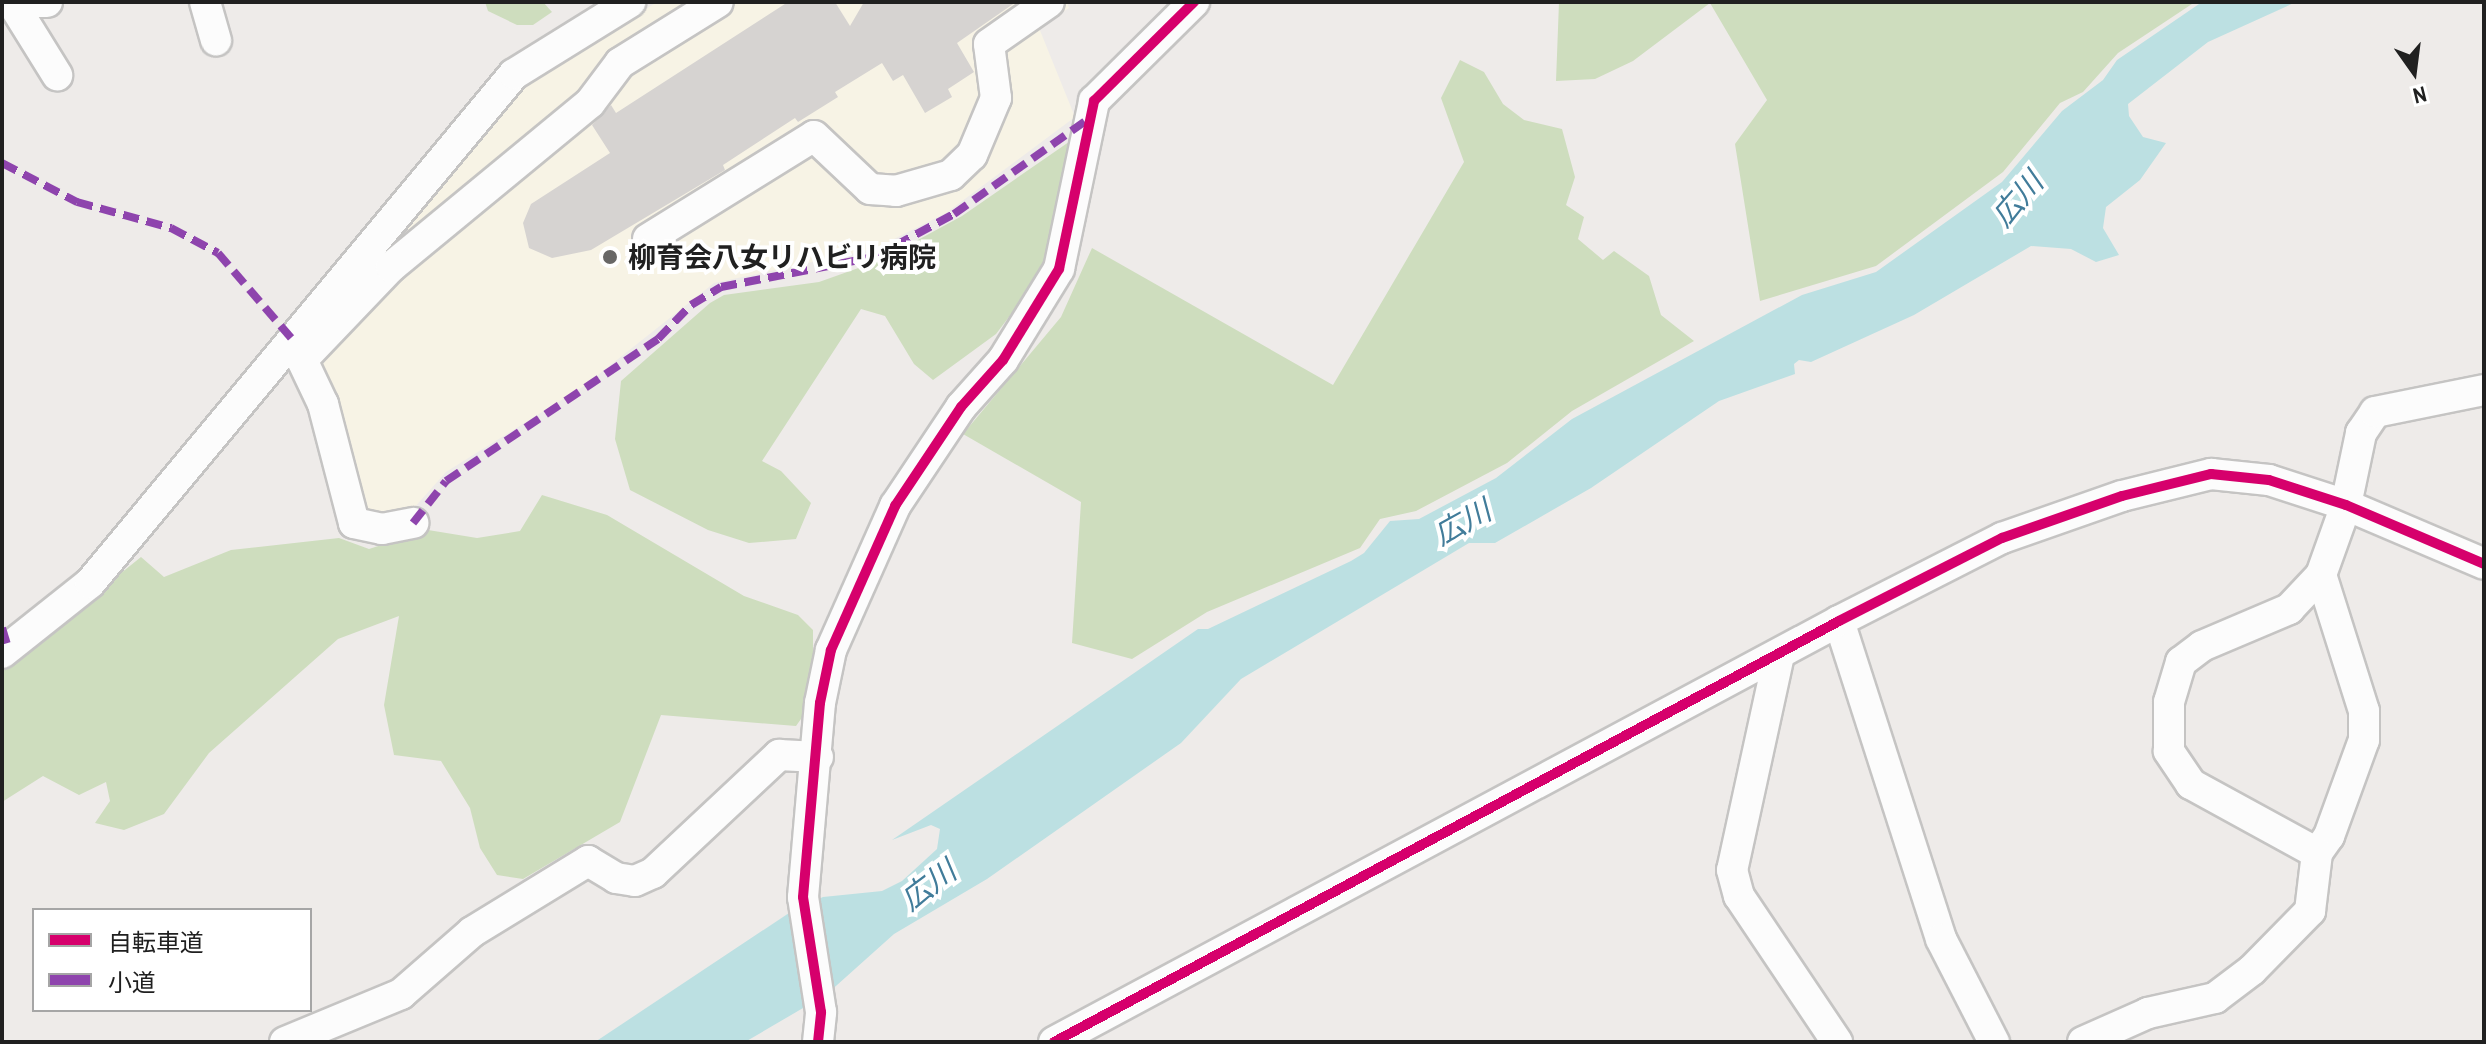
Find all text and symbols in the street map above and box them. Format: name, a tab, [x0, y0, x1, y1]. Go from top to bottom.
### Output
north arrow	[2374, 32, 2454, 112]
text: N	[2410, 79, 2430, 111]
water label: 広川	[1984, 165, 2050, 233]
place label: 柳育会八女リハビリ病院	[628, 240, 936, 274]
marker: 柳育会八女リハビリ病院	[599, 246, 621, 268]
water label: 広川	[1427, 492, 1497, 552]
water label: 広川	[893, 853, 963, 917]
legend	[32, 908, 312, 1012]
text: 自転車道	[108, 926, 204, 958]
text: 小道	[108, 966, 156, 998]

